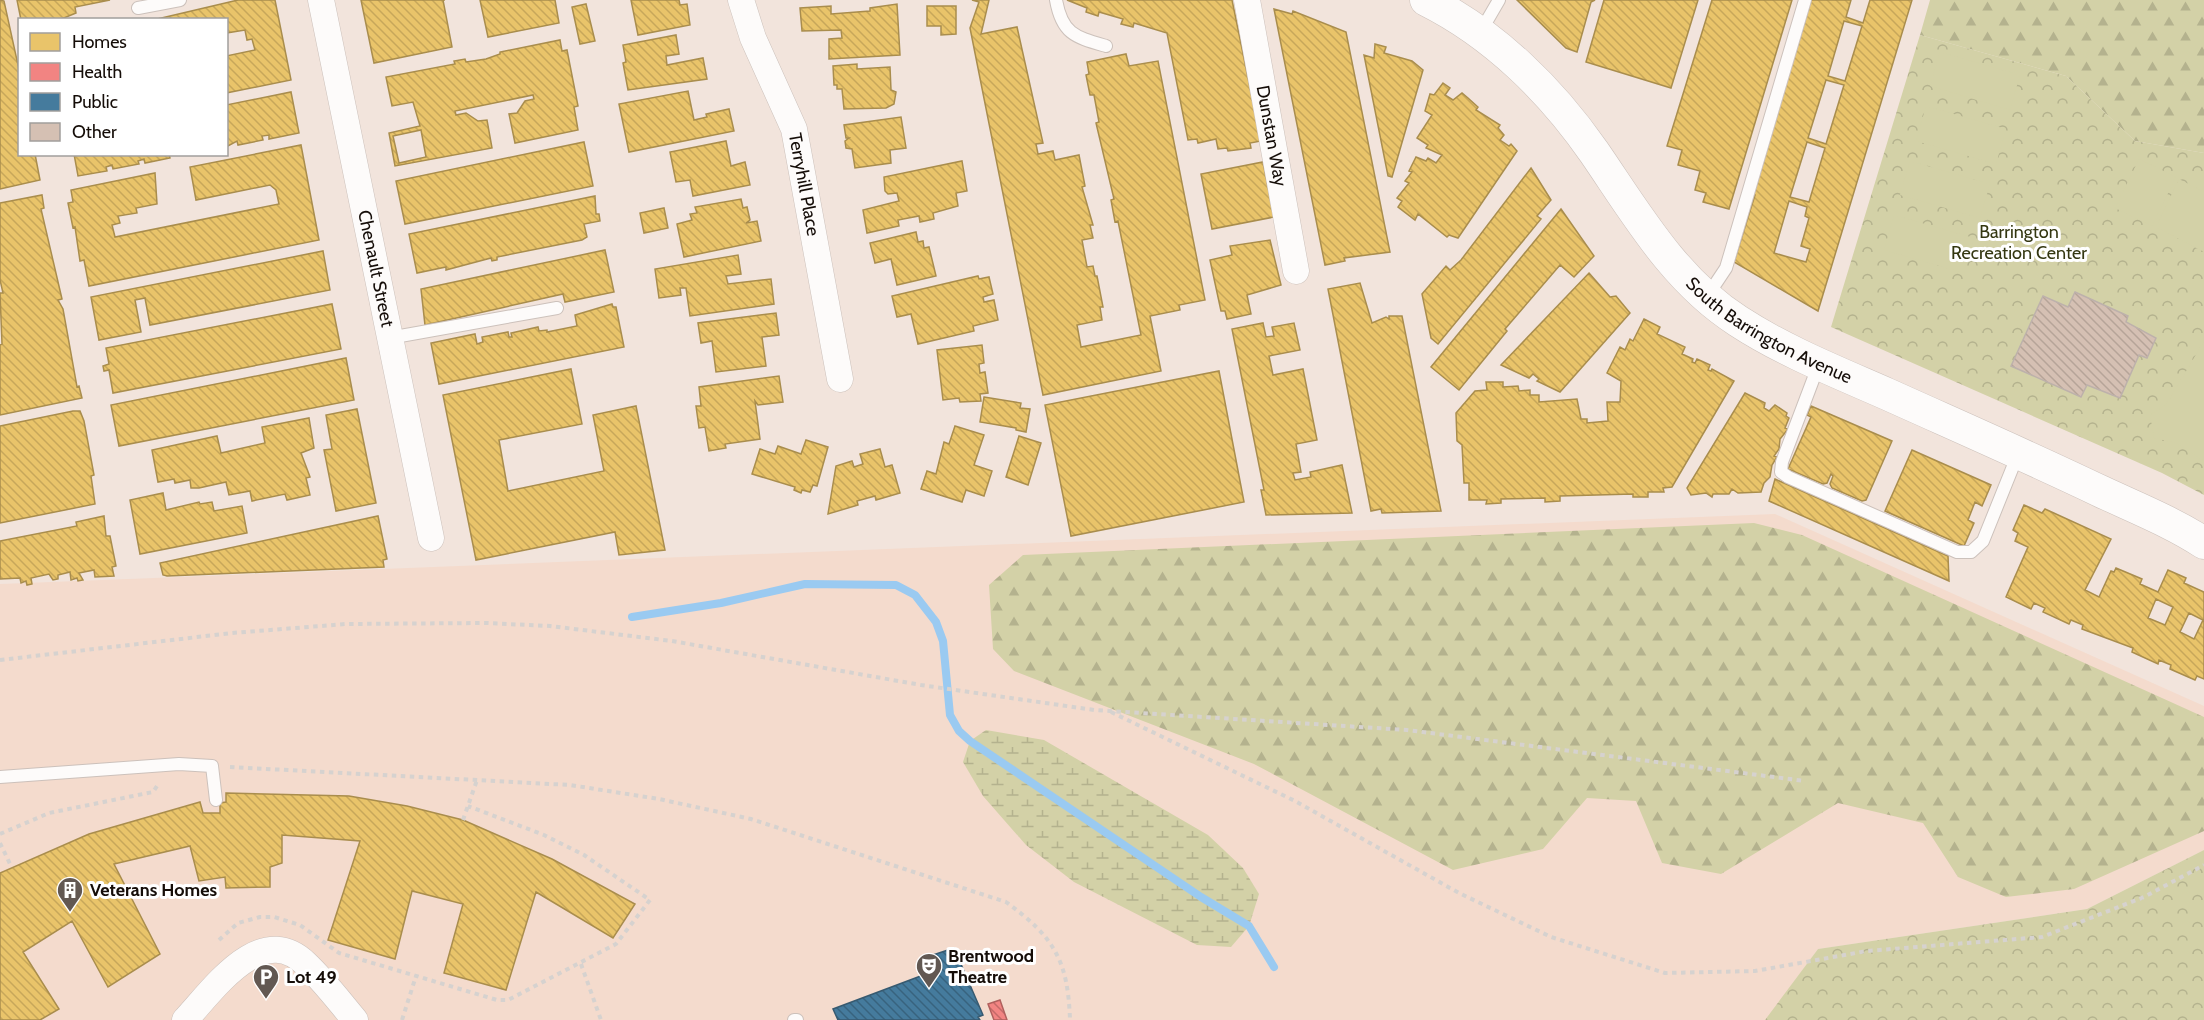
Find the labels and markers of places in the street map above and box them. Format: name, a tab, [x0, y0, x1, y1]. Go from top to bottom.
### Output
building icon: Veterans Homes	[55, 875, 85, 913]
place label: Veterans Homes	[90, 879, 217, 901]
place label: Brentwood Theatre	[948, 945, 1034, 988]
theatre icon: Brentwood Theatre	[914, 951, 944, 989]
parking icon: Lot 49	[251, 962, 281, 1000]
place label: Lot 49	[286, 966, 337, 988]

